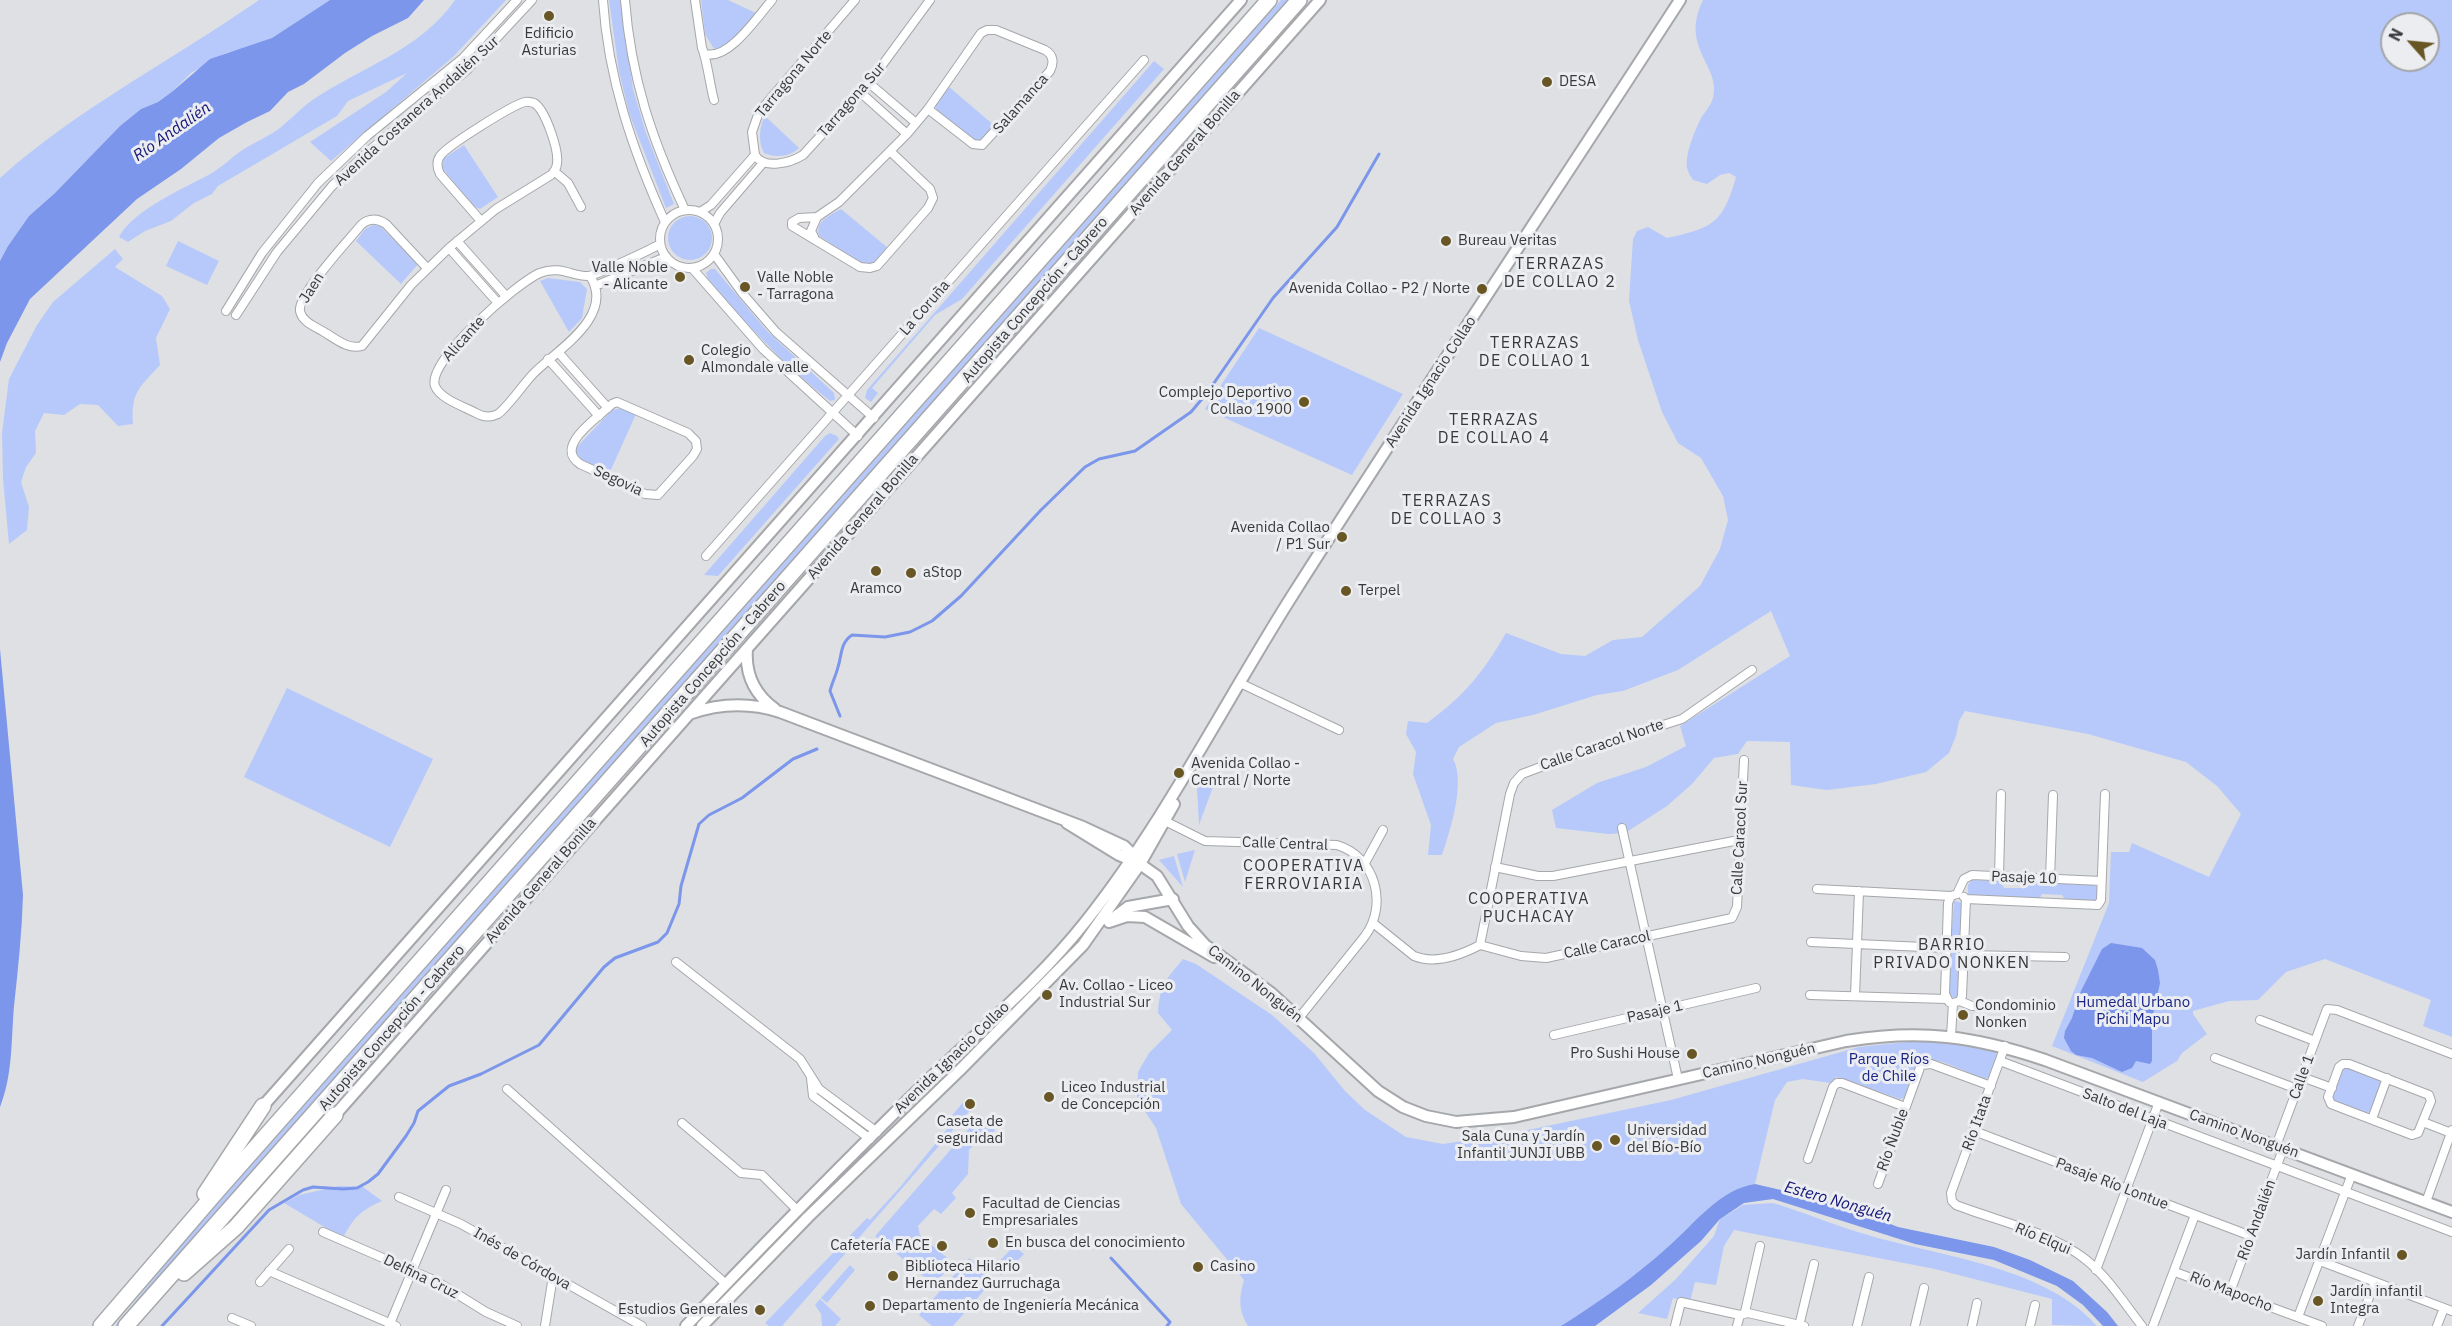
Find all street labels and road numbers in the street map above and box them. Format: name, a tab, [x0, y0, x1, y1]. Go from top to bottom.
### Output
street label: Tarragona Norte	[752, 27, 836, 121]
street label: Avenida Costanera Andalién Sur	[331, 32, 503, 190]
street label: Tarragona Sur	[815, 59, 889, 141]
street label: Salamanca	[990, 70, 1052, 138]
street label: Avenida General Bonilla	[1126, 87, 1244, 219]
street label: Autopista Concepción - Cabrero	[958, 213, 1112, 387]
street label: Jaen	[296, 269, 328, 307]
street label: La Coruña	[896, 277, 954, 339]
street label: Alicante	[439, 313, 489, 365]
street label: Avenida Ignacio Collao	[1382, 313, 1480, 451]
street label: Avenida General Bonilla	[804, 451, 922, 583]
street label: Segovia	[591, 462, 645, 500]
street label: Autopista Concepción - Cabrero	[636, 577, 790, 751]
street label: Calle Caracol Norte	[1538, 715, 1666, 775]
street label: Calle Caracol Sur	[1728, 781, 1752, 895]
street label: Avenida General Bonilla	[482, 815, 600, 947]
street label: Calle Central	[1242, 834, 1328, 854]
street label: Pasaje 10	[1991, 868, 2057, 888]
street label: Calle Caracol	[1562, 927, 1652, 963]
street label: Autopista Concepción - Cabrero	[315, 941, 469, 1115]
street label: Camino Nonguén	[1204, 941, 1306, 1027]
street label: Pasaje 1	[1625, 997, 1685, 1027]
street label: Avenida Ignacio Collao	[891, 998, 1013, 1118]
street label: Camino Nonguén	[1701, 1039, 1817, 1083]
street label: Calle 1	[2286, 1052, 2318, 1102]
street label: Salto del Laja	[2080, 1085, 2170, 1133]
street label: Río Itata	[1959, 1093, 1995, 1153]
street label: Río Ñuble	[1873, 1106, 1913, 1174]
street label: Camino Nonguén	[2187, 1106, 2301, 1162]
street label: Pasaje Río Lontue	[2053, 1154, 2171, 1214]
street label: Río Andalién	[2234, 1177, 2280, 1263]
street label: Río Elqui	[2012, 1219, 2074, 1259]
street label: Inés de Córdova	[470, 1224, 574, 1294]
street label: Delfina Cruz	[381, 1251, 461, 1303]
street label: Río Mapocho	[2187, 1268, 2275, 1316]

